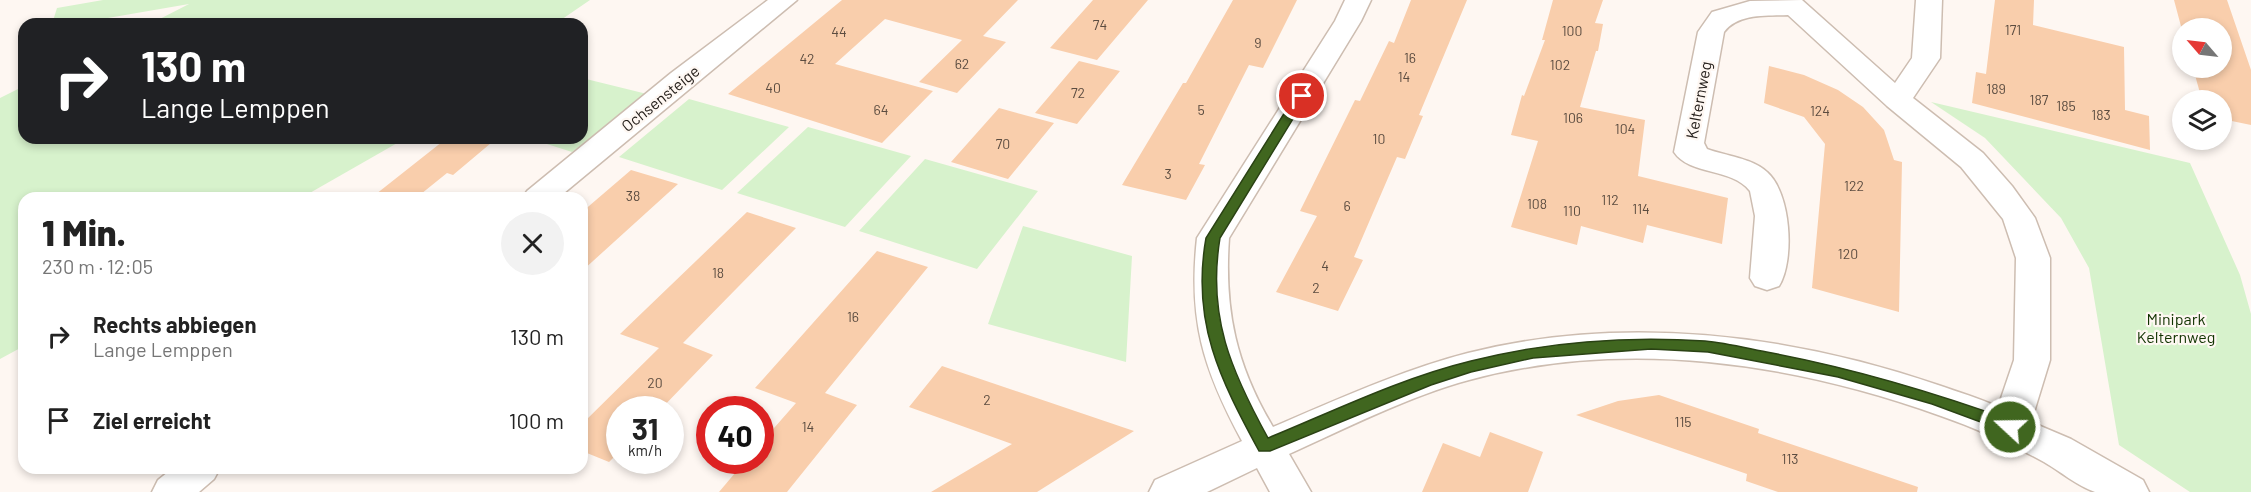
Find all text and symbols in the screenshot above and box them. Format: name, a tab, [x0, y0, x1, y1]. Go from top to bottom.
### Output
house number: 74	[1093, 16, 1107, 33]
north arrow	[2172, 18, 2232, 78]
map controls	[2172, 18, 2232, 150]
house number: 171	[2005, 21, 2021, 38]
house number: 100	[1562, 22, 1582, 39]
house number: 44	[831, 23, 847, 40]
house number: 9	[1254, 34, 1262, 51]
text: 130 m	[141, 40, 246, 90]
icon: right	[42, 42, 120, 120]
house number: 16	[1404, 49, 1416, 66]
house number: 42	[799, 50, 815, 67]
house number: 62	[955, 55, 969, 72]
house number: 102	[1550, 56, 1570, 73]
street label: Kelternweg	[1681, 60, 1715, 140]
street label: Ochsensteige	[617, 61, 703, 135]
house number: 14	[1398, 68, 1410, 85]
pin	[1276, 70, 1327, 121]
house number: 40	[765, 79, 781, 96]
icon: arrive	[1285, 79, 1318, 112]
house number: 189	[1986, 80, 2006, 97]
house number: 72	[1071, 84, 1085, 101]
button: layers	[2172, 90, 2232, 150]
text: Lange Lemppen	[141, 91, 330, 123]
house number: 187	[2030, 91, 2049, 108]
house number: 185	[2056, 97, 2076, 114]
house number: 64	[874, 101, 888, 118]
house number: 5	[1197, 101, 1205, 118]
house number: 124	[1810, 102, 1830, 119]
house number: 183	[2091, 106, 2111, 123]
house number: 106	[1563, 109, 1583, 126]
house number: 104	[1615, 120, 1635, 137]
house number: 10	[1373, 130, 1385, 147]
house number: 70	[996, 135, 1010, 152]
house number: 3	[1164, 165, 1172, 182]
house number: 122	[1844, 177, 1864, 194]
house number: 38	[626, 187, 640, 204]
house number: 112	[1601, 191, 1619, 208]
house number: 108	[1527, 195, 1547, 212]
house number: 6	[1343, 197, 1351, 214]
house number: 114	[1632, 200, 1650, 217]
house number: 110	[1563, 202, 1581, 219]
text: 1 Min.	[42, 210, 126, 253]
button: close	[501, 212, 564, 275]
house number: 120	[1838, 245, 1858, 262]
text: 230 m · 12:05	[42, 254, 153, 278]
house number: 4	[1321, 257, 1329, 274]
house number: 18	[712, 264, 724, 281]
house number: 2	[1312, 279, 1320, 296]
house number: 16	[847, 308, 859, 325]
park label: Minipark Kelternweg	[2137, 309, 2215, 346]
text: Rechts abbiegen	[93, 311, 256, 337]
icon: right	[42, 320, 75, 353]
text: 130 m	[510, 323, 564, 349]
text: Lange Lemppen	[93, 337, 233, 361]
house number: 20	[647, 374, 663, 391]
house number: 2	[983, 391, 991, 408]
position arrow	[1978, 395, 2042, 459]
speed limit sign: 40	[696, 396, 774, 474]
icon: arrive	[42, 404, 75, 437]
text: Ziel erreicht	[93, 407, 211, 433]
text: 100 m	[509, 407, 564, 433]
text: 31	[632, 410, 658, 446]
house number: 115	[1674, 413, 1692, 430]
house number: 14	[802, 418, 814, 435]
text: km/h	[628, 441, 662, 459]
house number: 113	[1781, 450, 1799, 467]

